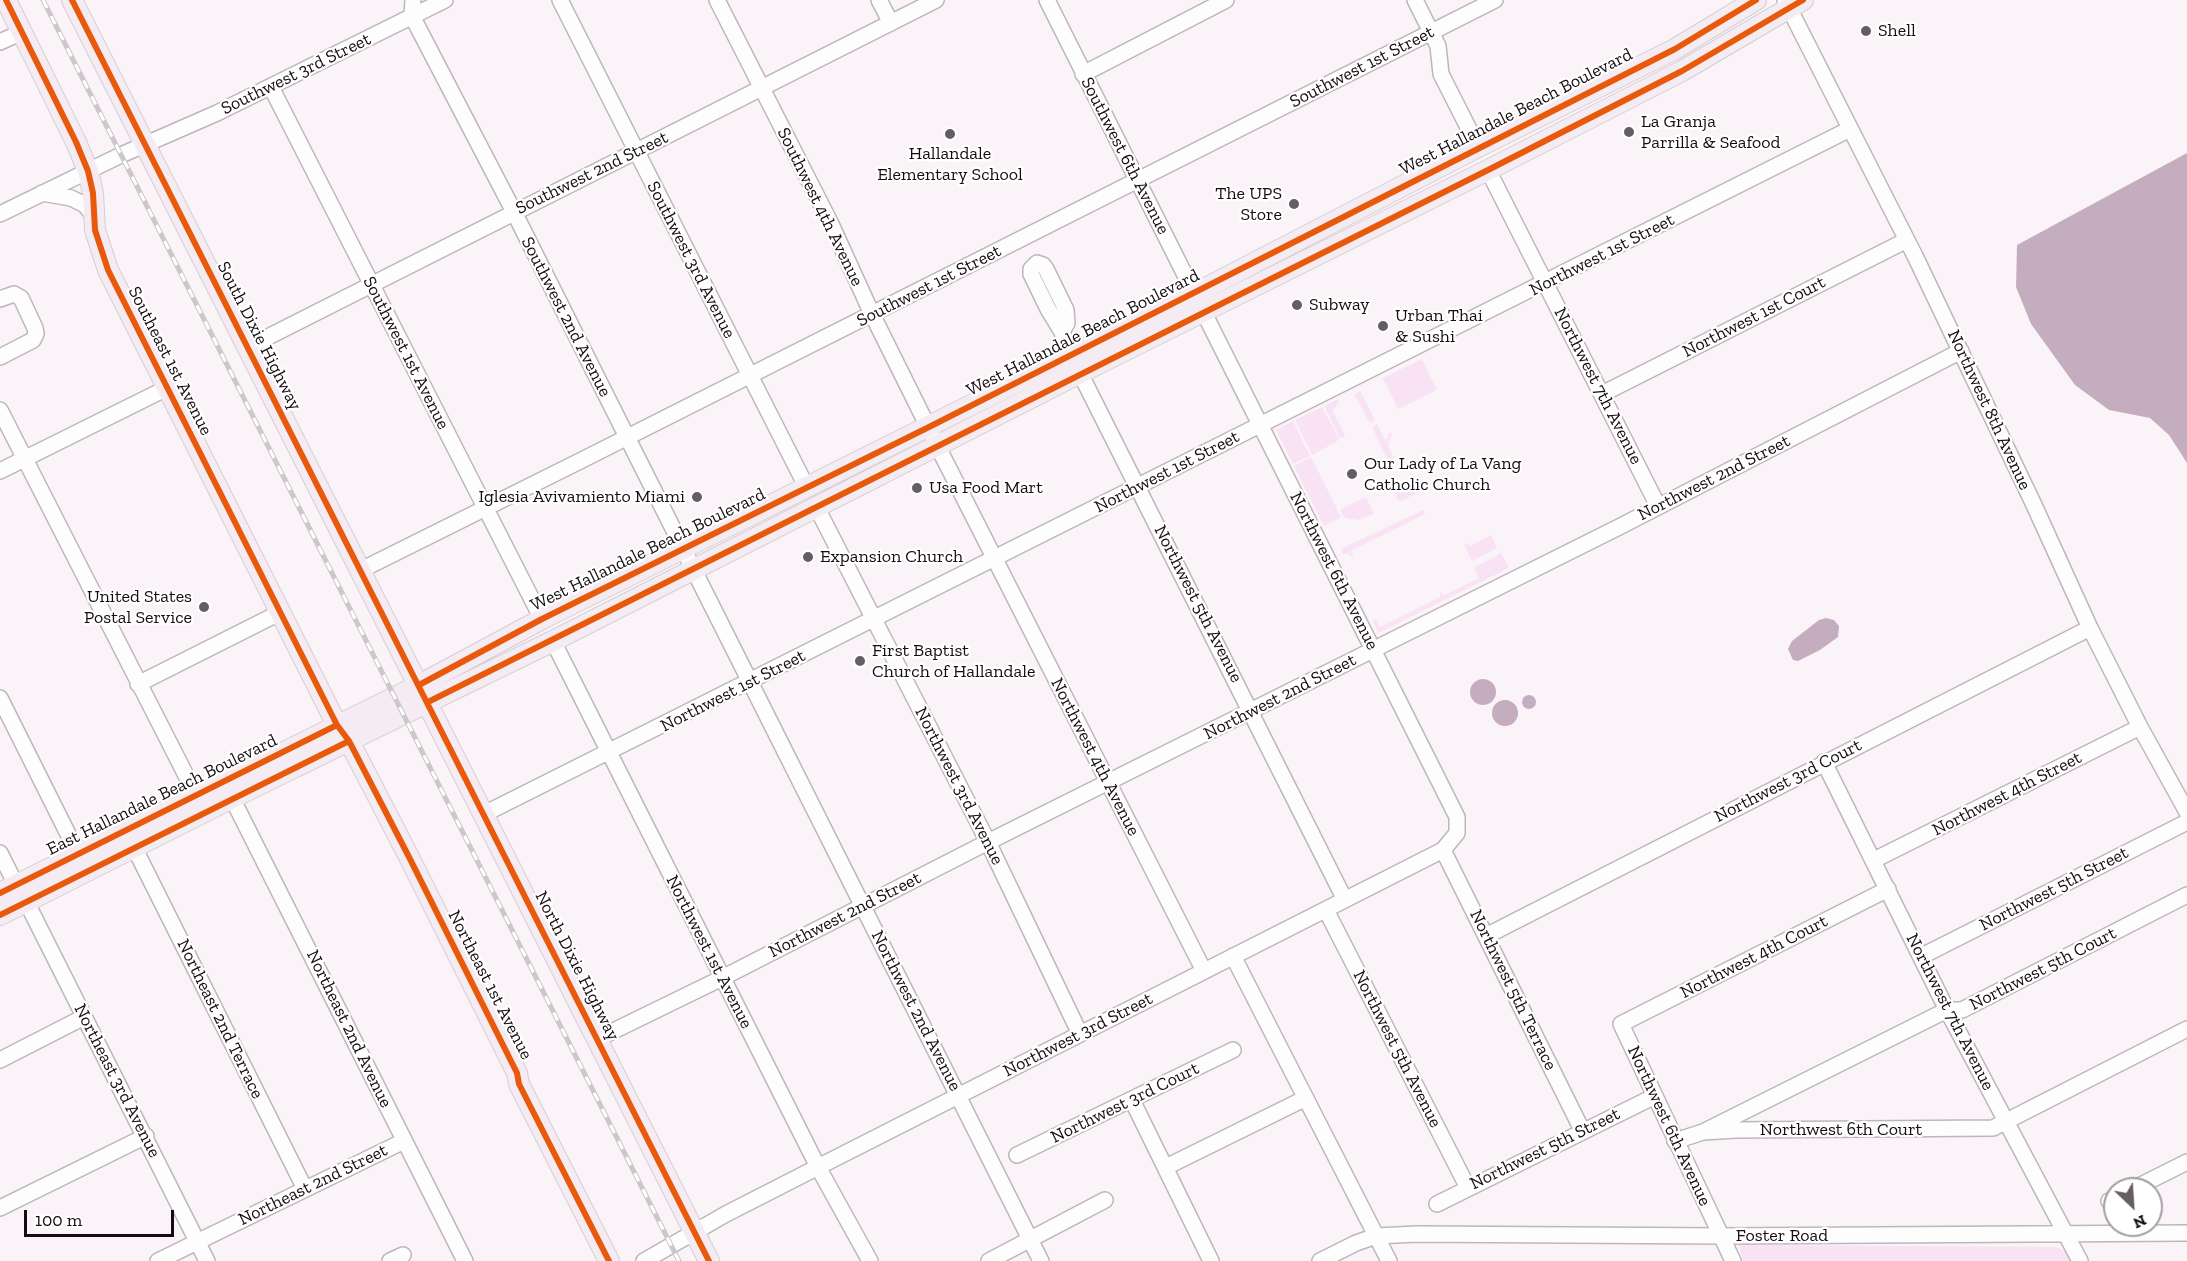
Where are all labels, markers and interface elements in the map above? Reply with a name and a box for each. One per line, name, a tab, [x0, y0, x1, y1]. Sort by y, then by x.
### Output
place label: Shell	[1878, 20, 1916, 42]
street label: Southwest 1st Street	[1286, 21, 1438, 113]
marker: Shell	[1859, 24, 1873, 38]
street label: Southwest 3rd Street	[218, 28, 374, 120]
street label: West Hallandale Beach Boulevard	[1396, 44, 1636, 180]
street label: Southwest 6th Avenue	[1076, 74, 1174, 238]
place label: La Granja Parrilla & Seafood	[1641, 111, 1780, 154]
street label: Southwest 4th Avenue	[772, 124, 868, 290]
marker: La Granja Parrilla & Seafood	[1622, 125, 1636, 139]
street label: Southwest 2nd Street	[512, 127, 672, 219]
marker: Hallandale Elementary School	[943, 127, 957, 141]
place label: Hallandale Elementary School	[877, 143, 1023, 186]
street label: Southwest 3rd Avenue	[642, 178, 740, 342]
place label: The UPS Store	[1215, 183, 1282, 226]
marker: The UPS Store	[1287, 197, 1301, 211]
street label: Northwest 1st Street	[1526, 209, 1678, 301]
street label: Southwest 2nd Avenue	[516, 233, 616, 401]
street label: Southwest 1st Street	[853, 240, 1005, 332]
street label: South Dixie Highway	[212, 258, 306, 414]
street label: West Hallandale Beach Boulevard	[963, 265, 1203, 401]
street label: Northwest 1st Court	[1679, 272, 1829, 362]
street label: Southwest 1st Avenue	[358, 273, 454, 433]
street label: Southeast 1st Avenue	[123, 283, 217, 439]
place label: Subway	[1309, 294, 1369, 316]
marker: Subway	[1290, 298, 1304, 312]
street label: Northwest 7th Avenue	[1549, 304, 1647, 468]
place label: Urban Thai & Sushi	[1395, 305, 1483, 348]
marker: Urban Thai & Sushi	[1376, 319, 1390, 333]
street label: Northwest 8th Avenue	[1942, 326, 2036, 494]
street label: Northwest 1st Street	[1091, 426, 1243, 518]
street label: Northwest 2nd Street	[1634, 430, 1794, 526]
place label: Our Lady of La Vang Catholic Church	[1364, 453, 1521, 496]
marker: Our Lady of La Vang Catholic Church	[1345, 467, 1359, 481]
place label: Usa Food Mart	[929, 477, 1043, 499]
marker: Usa Food Mart	[910, 481, 924, 495]
street label: West Hallandale Beach Boulevard	[527, 484, 769, 616]
place label: Iglesia Avivamiento Miami	[479, 486, 685, 508]
street label: Northwest 6th Avenue	[1285, 488, 1383, 654]
marker: Iglesia Avivamiento Miami	[690, 490, 704, 504]
street label: Northwest 5th Avenue	[1149, 522, 1247, 686]
place label: Expansion Church	[820, 546, 963, 568]
marker: Expansion Church	[801, 550, 815, 564]
place label: United States Postal Service	[84, 586, 192, 628]
marker: United States Postal Service	[197, 600, 211, 614]
place label: First Baptist Church of Hallandale	[872, 640, 1035, 682]
street label: Northwest 1st Street	[657, 645, 809, 737]
street label: Northwest 2nd Street	[1200, 649, 1360, 745]
marker: First Baptist Church of Hallandale	[853, 654, 867, 668]
street label: Northwest 4th Avenue	[1046, 674, 1144, 840]
street label: Northwest 3rd Avenue	[910, 704, 1008, 868]
street label: East Hallandale Beach Boulevard	[43, 730, 281, 860]
street label: Northwest 3rd Court	[1711, 735, 1865, 827]
street label: Northwest 4th Street	[1929, 747, 2085, 841]
street label: Northwest 5th Street	[1976, 842, 2132, 936]
street label: Northwest 2nd Street	[765, 867, 925, 963]
street label: Northwest 1st Avenue	[661, 872, 757, 1032]
street label: North Dixie Highway	[530, 888, 624, 1044]
street label: Northwest 5th Terrace	[1465, 906, 1561, 1074]
street label: Northeast 1st Avenue	[443, 907, 537, 1063]
street label: Northwest 4th Court	[1677, 910, 1831, 1004]
street label: Northwest 5th Court	[1966, 923, 2120, 1015]
street label: Northwest 2nd Avenue	[866, 927, 966, 1095]
street label: Northwest 7th Avenue	[1901, 930, 1999, 1094]
street label: Northeast 2nd Terrace	[172, 936, 268, 1102]
street label: Northeast 2nd Avenue	[301, 947, 397, 1111]
street label: Northwest 5th Avenue	[1348, 967, 1446, 1131]
street label: Northwest 3rd Street	[1000, 988, 1156, 1082]
street label: Northeast 3rd Avenue	[69, 1001, 165, 1161]
street label: Northwest 6th Avenue	[1622, 1042, 1716, 1210]
street label: Northwest 3rd Court	[1047, 1058, 1203, 1148]
street label: Northwest 5th Street	[1466, 1103, 1624, 1195]
street label: Northwest 6th Court	[1760, 1119, 1922, 1141]
street label: Northeast 2nd Street	[235, 1140, 391, 1230]
north arrow	[2103, 1177, 2163, 1237]
scale bar	[27, 1198, 177, 1236]
text: 100 m	[35, 1209, 82, 1231]
text: N	[2130, 1211, 2150, 1233]
street label: Foster Road	[1736, 1225, 1828, 1247]

